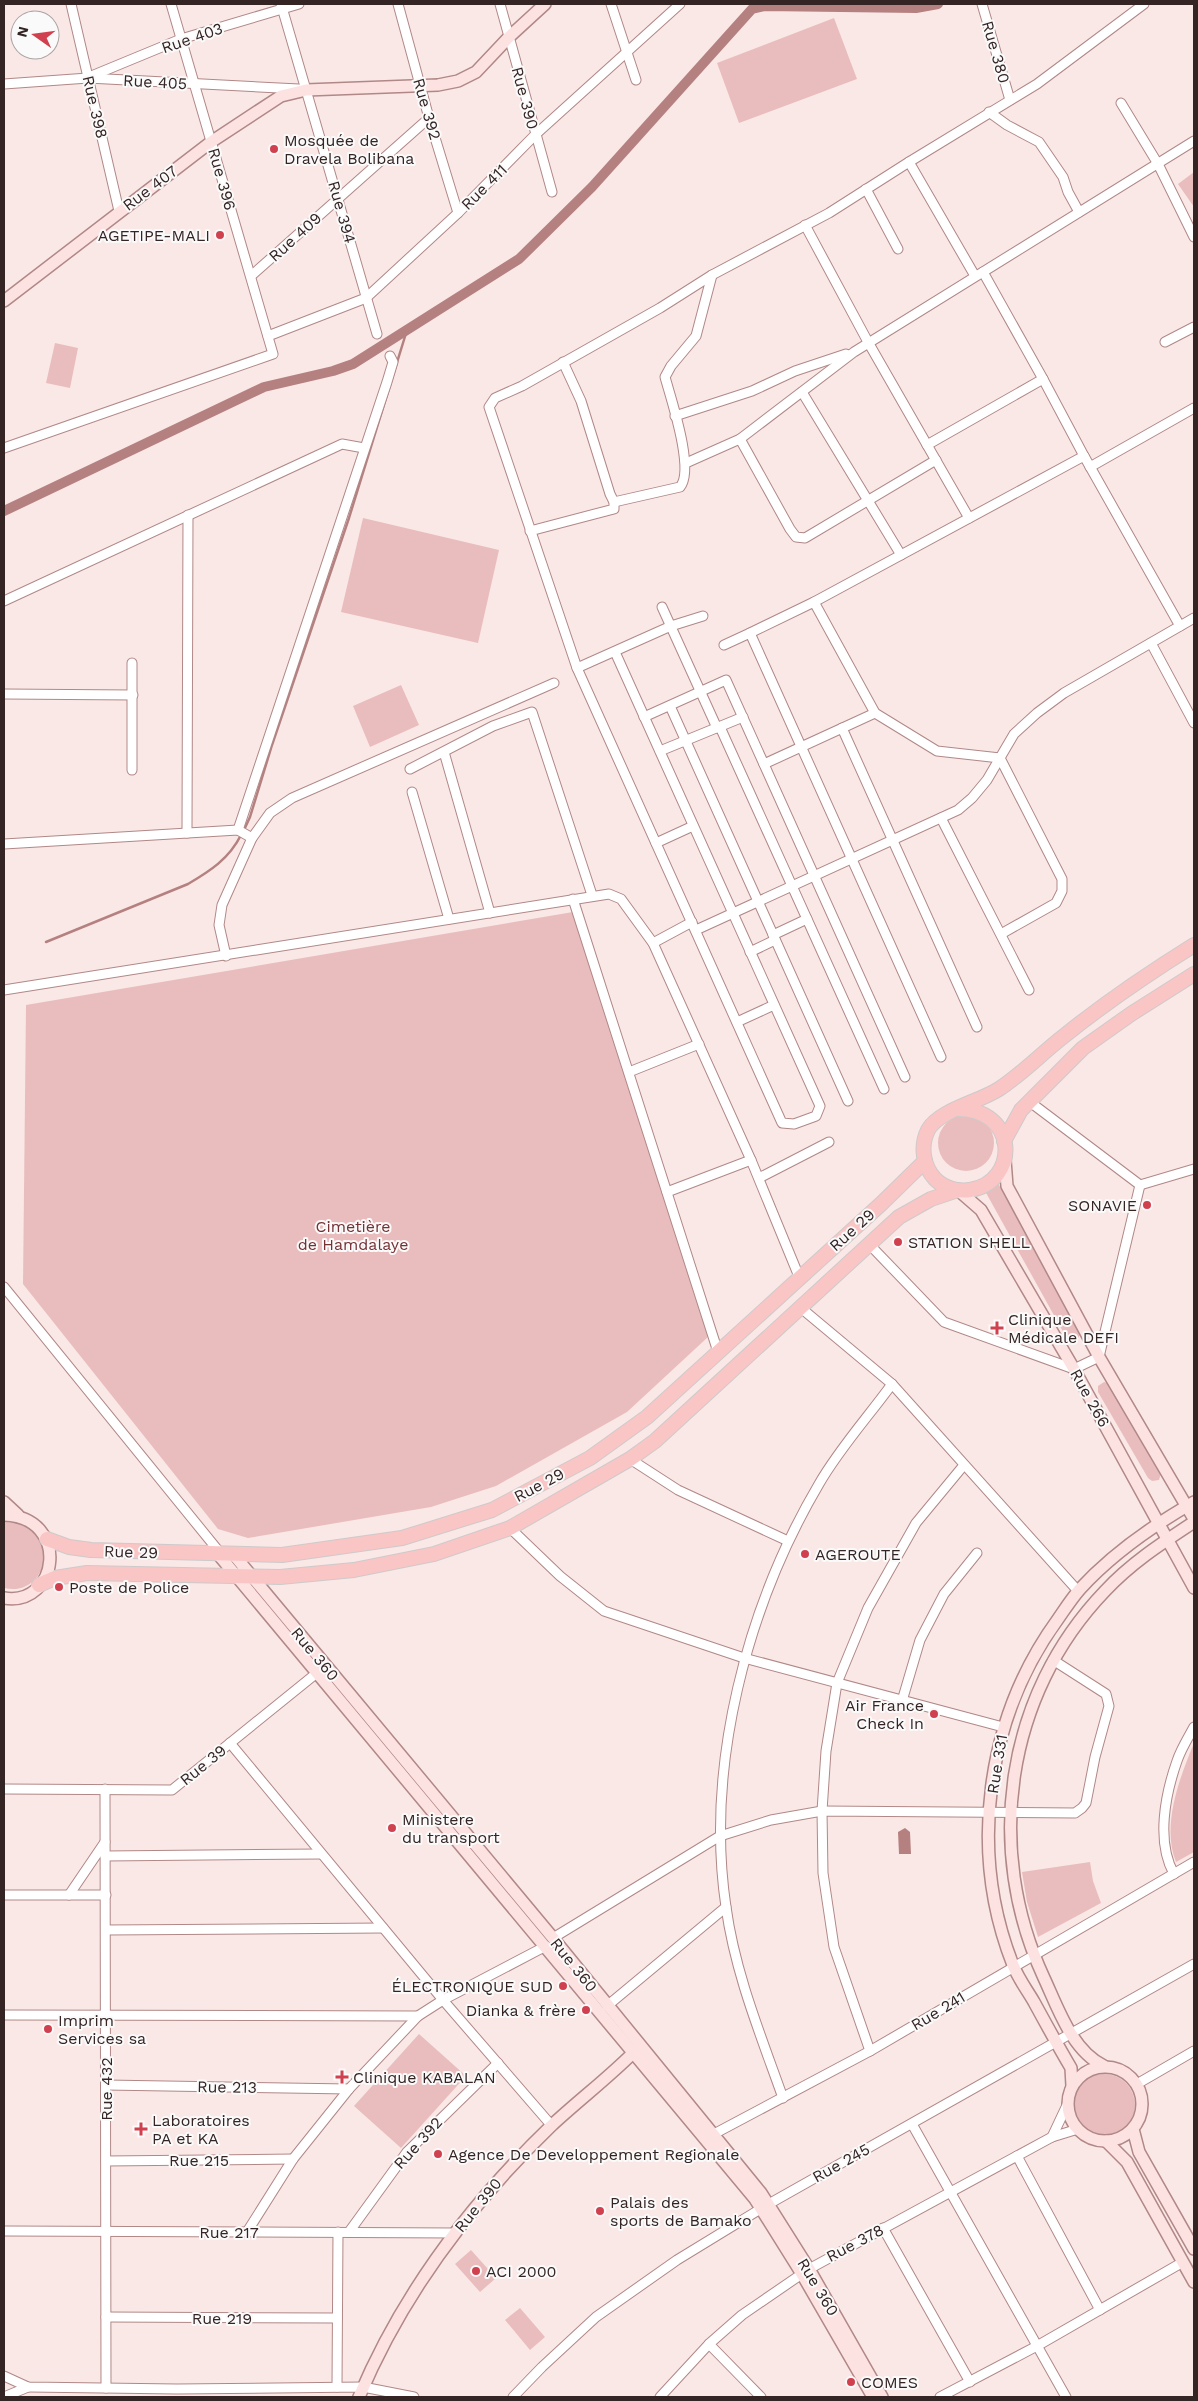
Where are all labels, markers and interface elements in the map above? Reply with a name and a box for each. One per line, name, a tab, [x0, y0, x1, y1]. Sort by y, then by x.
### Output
north arrow	[10, 10, 60, 60]
street label: Rue 403	[159, 19, 225, 57]
street label: Rue 380	[978, 19, 1014, 85]
text: N	[13, 25, 31, 39]
street label: Rue 390	[508, 65, 542, 131]
street label: Rue 405	[123, 71, 187, 93]
street label: Rue 398	[79, 74, 111, 140]
street label: Rue 392	[409, 76, 445, 142]
place label: Mosquée de Dravela Bolibana	[284, 131, 414, 168]
marker: Mosquée de Dravela Bolibana	[268, 143, 280, 155]
street label: Rue 396	[204, 146, 240, 212]
street label: Rue 411	[457, 160, 511, 214]
street label: Rue 407	[119, 161, 181, 215]
street label: Rue 394	[324, 179, 360, 246]
street label: Rue 409	[265, 208, 325, 266]
place label: AGETIPE-MALI	[98, 226, 210, 245]
marker: AGETIPE-MALI	[214, 229, 226, 241]
place label: SONAVIE	[1068, 1196, 1137, 1215]
marker: SONAVIE	[1141, 1199, 1153, 1211]
street label: Rue 29	[825, 1205, 879, 1255]
park label: Cimetière de Hamdalaye	[298, 1217, 408, 1254]
place label: STATION SHELL	[908, 1233, 1030, 1252]
marker: STATION SHELL	[892, 1236, 904, 1248]
place label: Clinique Médicale DEFI	[1008, 1310, 1119, 1347]
marker: Clinique Médicale DEFI	[990, 1321, 1004, 1335]
street label: Rue 266	[1066, 1365, 1114, 1431]
street label: Rue 29	[511, 1464, 567, 1506]
street label: Rue 29	[104, 1542, 158, 1562]
place label: AGEROUTE	[815, 1545, 901, 1564]
marker: AGEROUTE	[799, 1548, 811, 1560]
place label: Poste de Police	[69, 1578, 189, 1597]
marker: Poste de Police	[53, 1581, 65, 1593]
street label: Rue 360	[287, 1623, 343, 1685]
place label: Air France Check In	[845, 1696, 924, 1733]
marker: Air France Check In	[928, 1708, 940, 1720]
street label: Rue 331	[983, 1733, 1011, 1795]
street label: Rue 39	[176, 1741, 230, 1789]
place label: Ministere du transport	[402, 1810, 500, 1847]
marker: Ministere du transport	[386, 1822, 398, 1834]
street label: Rue 360	[546, 1934, 602, 1996]
place label: ÉLECTRONIQUE SUD	[392, 1977, 553, 1996]
marker: ÉLECTRONIQUE SUD	[557, 1980, 569, 1992]
street label: Rue 241	[908, 1987, 968, 2035]
place label: Dianka & frère	[466, 2001, 576, 2020]
marker: Dianka & frère	[580, 2004, 592, 2016]
place label: Imprim Services sa	[58, 2011, 146, 2048]
marker: Imprim Services sa	[42, 2023, 54, 2035]
street label: Rue 432	[97, 2057, 116, 2121]
place label: Clinique KABALAN	[353, 2068, 496, 2087]
marker: Clinique KABALAN	[335, 2070, 349, 2084]
street label: Rue 213	[197, 2077, 257, 2097]
place label: Laboratoires PA et KA	[152, 2111, 250, 2148]
street label: Rue 392	[390, 2113, 446, 2173]
marker: Laboratoires PA et KA	[134, 2122, 148, 2136]
street label: Rue 245	[809, 2139, 873, 2187]
place label: Agence De Developpement Regionale	[448, 2145, 739, 2164]
marker: Agence De Developpement Regionale	[432, 2148, 444, 2160]
street label: Rue 215	[169, 2151, 229, 2170]
street label: Rue 390	[450, 2174, 506, 2236]
place label: Palais des sports de Bamako	[610, 2193, 752, 2230]
marker: Palais des sports de Bamako	[594, 2205, 606, 2217]
street label: Rue 378	[823, 2220, 887, 2266]
street label: Rue 217	[199, 2223, 259, 2242]
street label: Rue 360	[793, 2255, 843, 2319]
place label: ACI 2000	[486, 2262, 557, 2281]
marker: ACI 2000	[470, 2265, 482, 2277]
street label: Rue 219	[192, 2309, 252, 2328]
place label: COMES	[861, 2373, 918, 2392]
marker: COMES	[845, 2376, 857, 2388]

